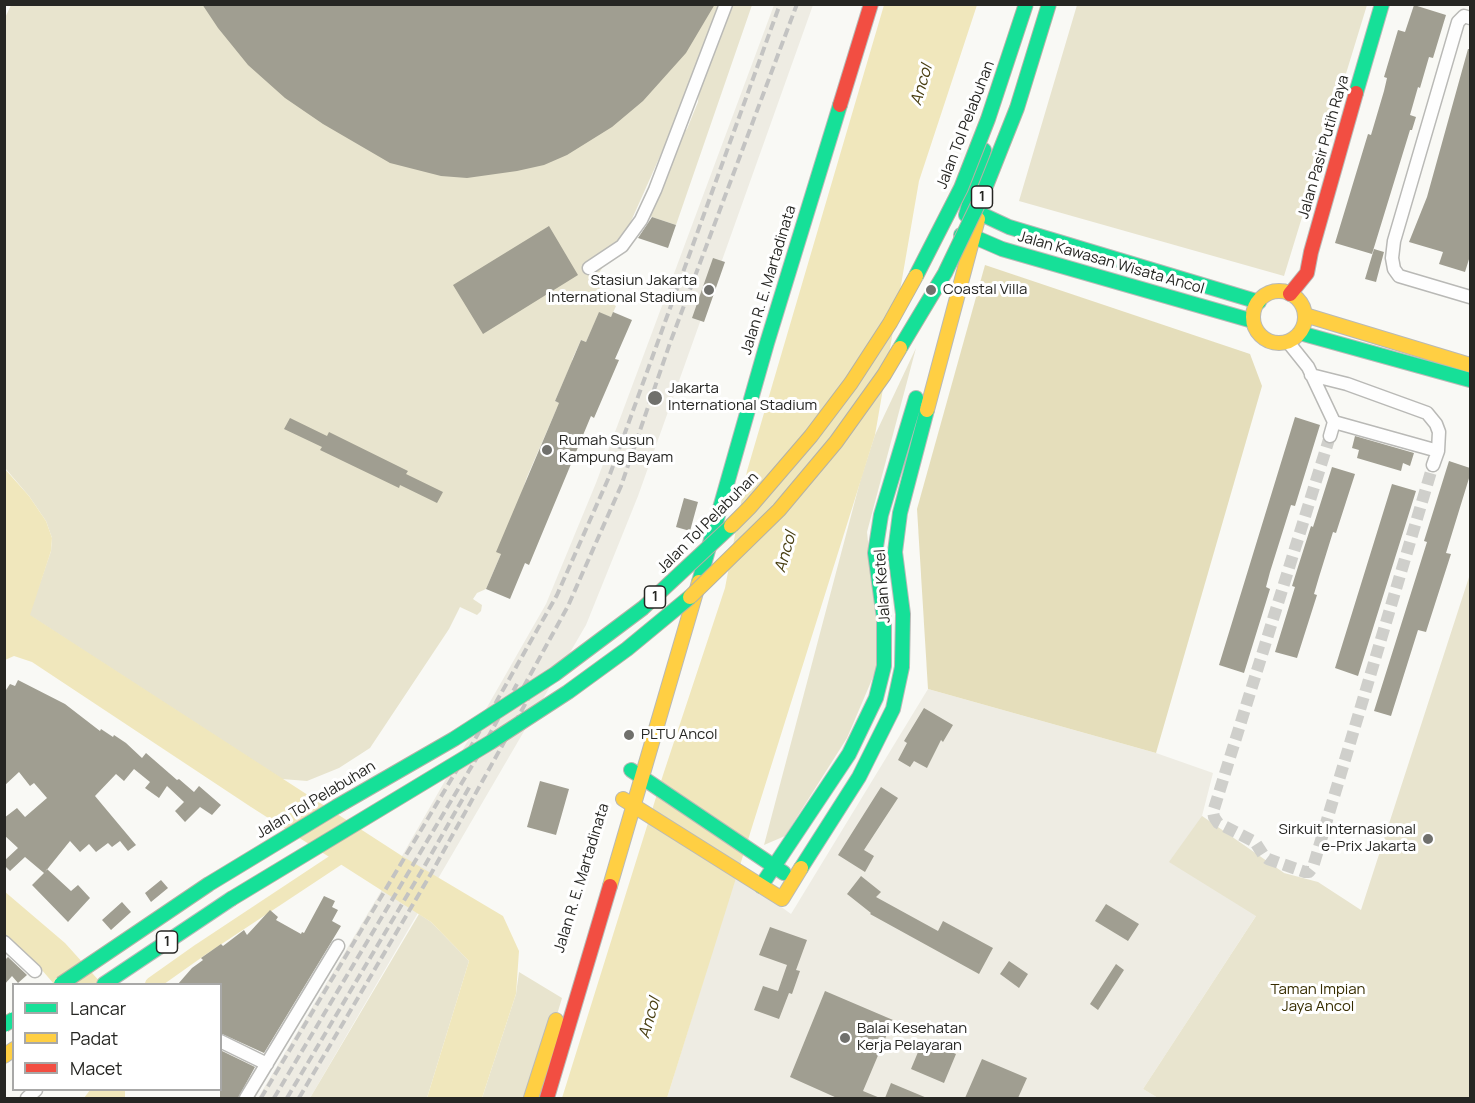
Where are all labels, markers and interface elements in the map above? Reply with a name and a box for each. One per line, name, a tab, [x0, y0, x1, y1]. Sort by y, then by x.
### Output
street label: Jalan Tol Pelabuhan	[933, 58, 999, 192]
water label: Ancol	[907, 62, 937, 108]
street label: Jalan Pasir Putih Raya	[1295, 73, 1353, 221]
road number: 1	[972, 186, 992, 208]
street label: Jalan R. E. Martadinata	[738, 203, 800, 357]
street label: Jalan Kawasan Wisata Ancol	[1016, 228, 1206, 298]
place label: Stasiun Jakarta International Stadium	[548, 272, 697, 307]
place label: Coastal Villa	[943, 281, 1027, 299]
marker: Stasiun Jakarta International Stadium	[702, 283, 716, 297]
marker: Coastal Villa	[924, 283, 938, 297]
place label: Jakarta International Stadium	[668, 380, 817, 415]
marker: Jakarta International Stadium	[646, 389, 664, 407]
place label: Rumah Susun Kampung Bayam	[559, 432, 673, 467]
marker: Rumah Susun Kampung Bayam	[540, 443, 554, 457]
street label: Jalan Tol Pelabuhan	[654, 469, 762, 577]
water label: Ancol	[771, 529, 801, 575]
street label: Jalan Ketel	[871, 548, 895, 624]
road number: 1	[644, 586, 666, 608]
place label: PLTU Ancol	[641, 726, 718, 744]
marker: PLTU Ancol	[622, 728, 636, 742]
street label: Jalan Tol Pelabuhan	[253, 757, 379, 843]
street label: Jalan R. E. Martadinata	[551, 801, 613, 955]
place label: Sirkuit Internasional e-Prix Jakarta	[1278, 821, 1416, 856]
marker: Sirkuit Internasional e-Prix Jakarta	[1421, 832, 1435, 846]
road number: 1	[156, 931, 178, 953]
park label: Taman Impian Jaya Ancol	[1270, 981, 1366, 1016]
legend	[12, 983, 222, 1091]
water label: Ancol	[635, 995, 665, 1041]
text: Lancar	[70, 996, 126, 1020]
place label: Balai Kesehatan Kerja Pelayaran	[857, 1020, 967, 1055]
text: Padat	[70, 1026, 118, 1050]
marker: Balai Kesehatan Kerja Pelayaran	[838, 1031, 852, 1045]
text: Macet	[70, 1056, 123, 1080]

